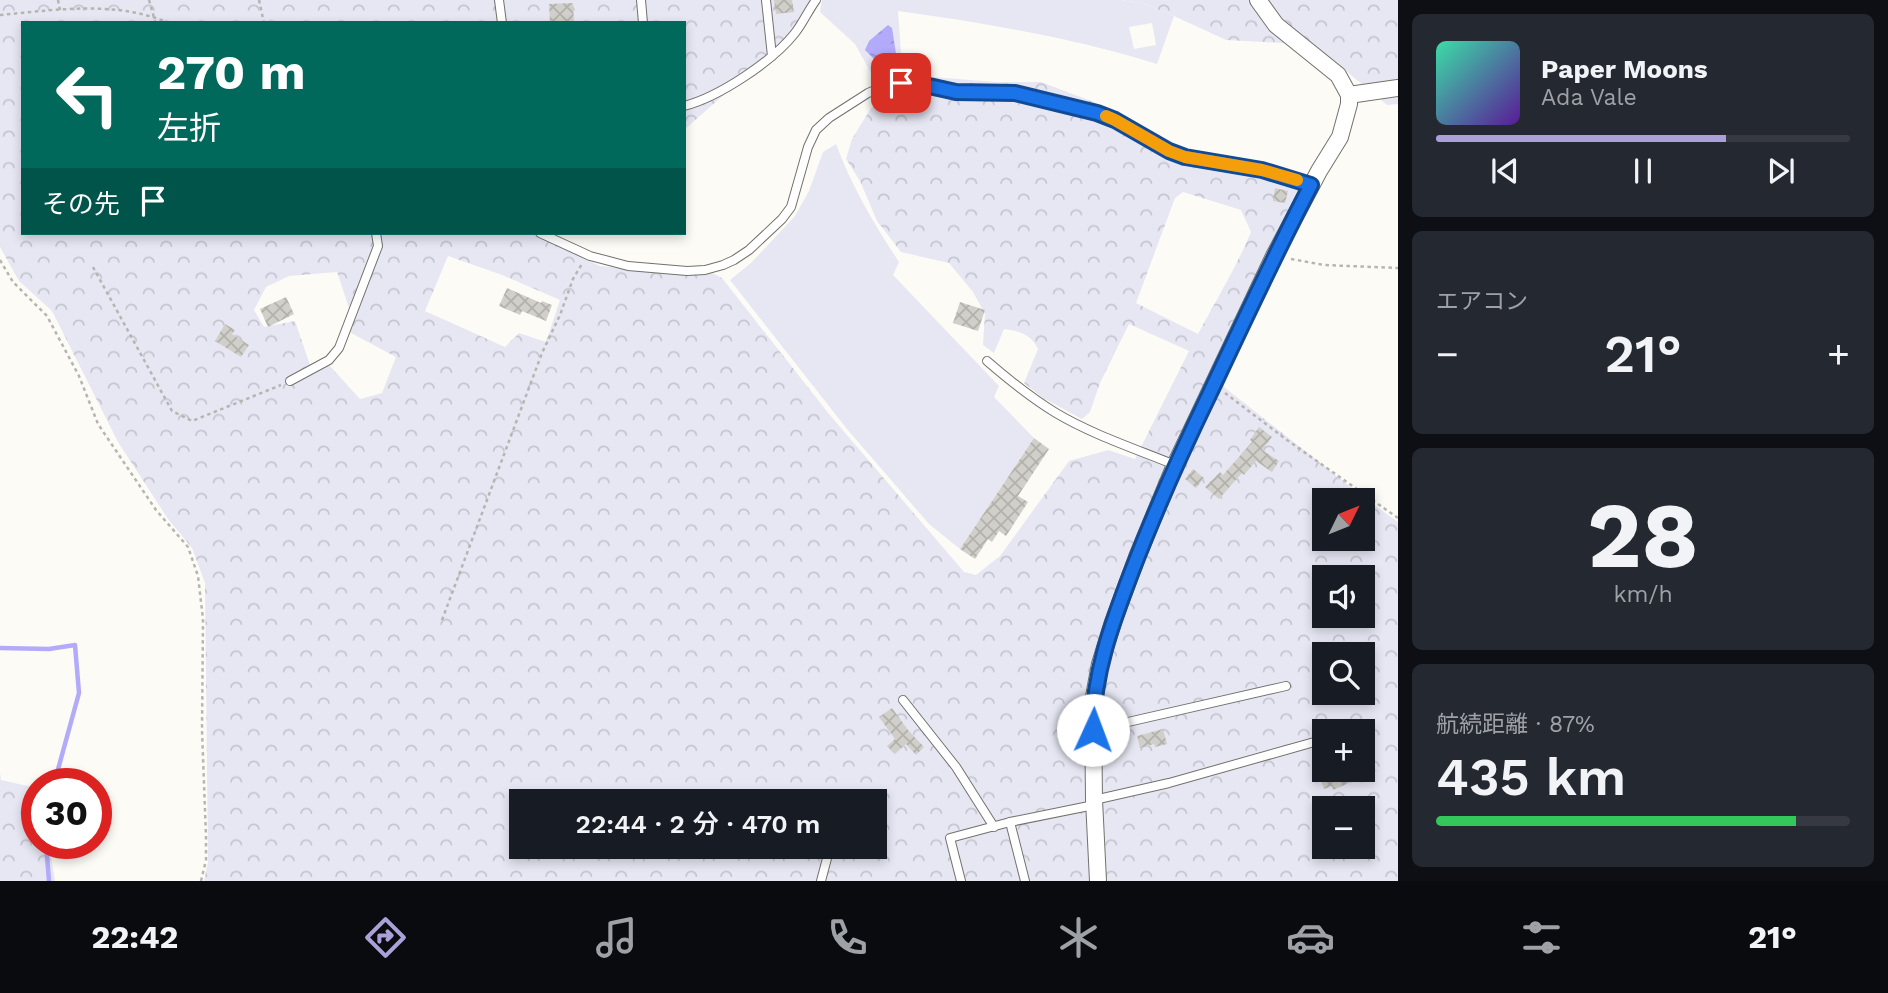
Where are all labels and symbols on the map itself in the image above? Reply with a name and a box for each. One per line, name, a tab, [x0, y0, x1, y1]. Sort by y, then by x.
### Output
pin	[871, 53, 931, 113]
north arrow	[1312, 488, 1376, 551]
position arrow	[1056, 693, 1130, 767]
speed limit sign: 30	[21, 768, 112, 859]

